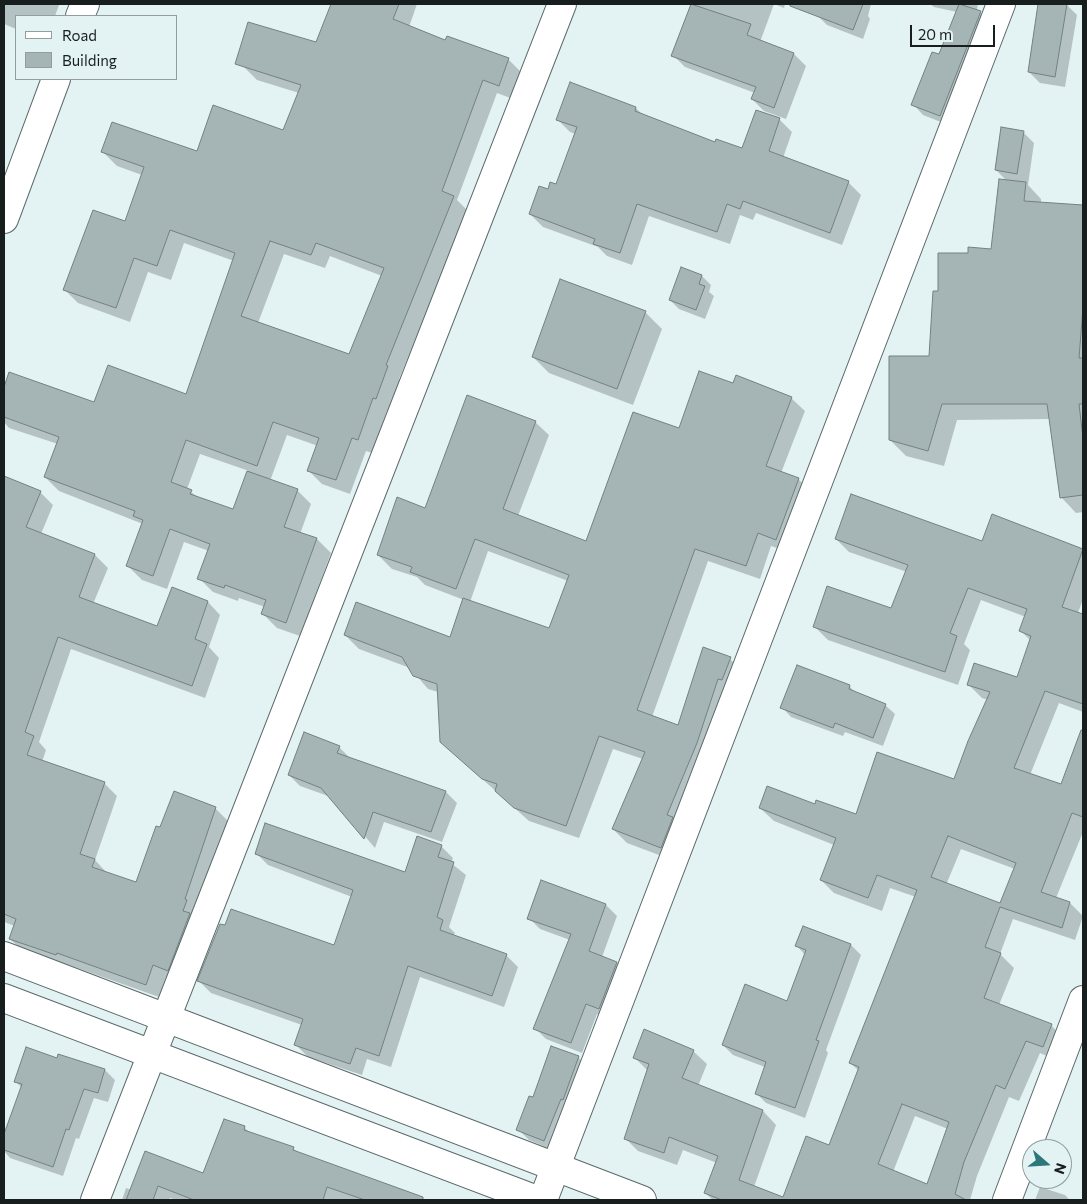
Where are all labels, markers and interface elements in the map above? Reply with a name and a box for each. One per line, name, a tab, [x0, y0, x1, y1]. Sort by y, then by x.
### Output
legend	[15, 15, 178, 80]
scale bar	[912, 15, 997, 47]
text: 20 m	[918, 25, 952, 43]
text: Road	[62, 26, 97, 44]
text: Building	[62, 51, 117, 69]
north arrow	[1022, 1139, 1072, 1189]
text: N	[1051, 1161, 1070, 1176]

